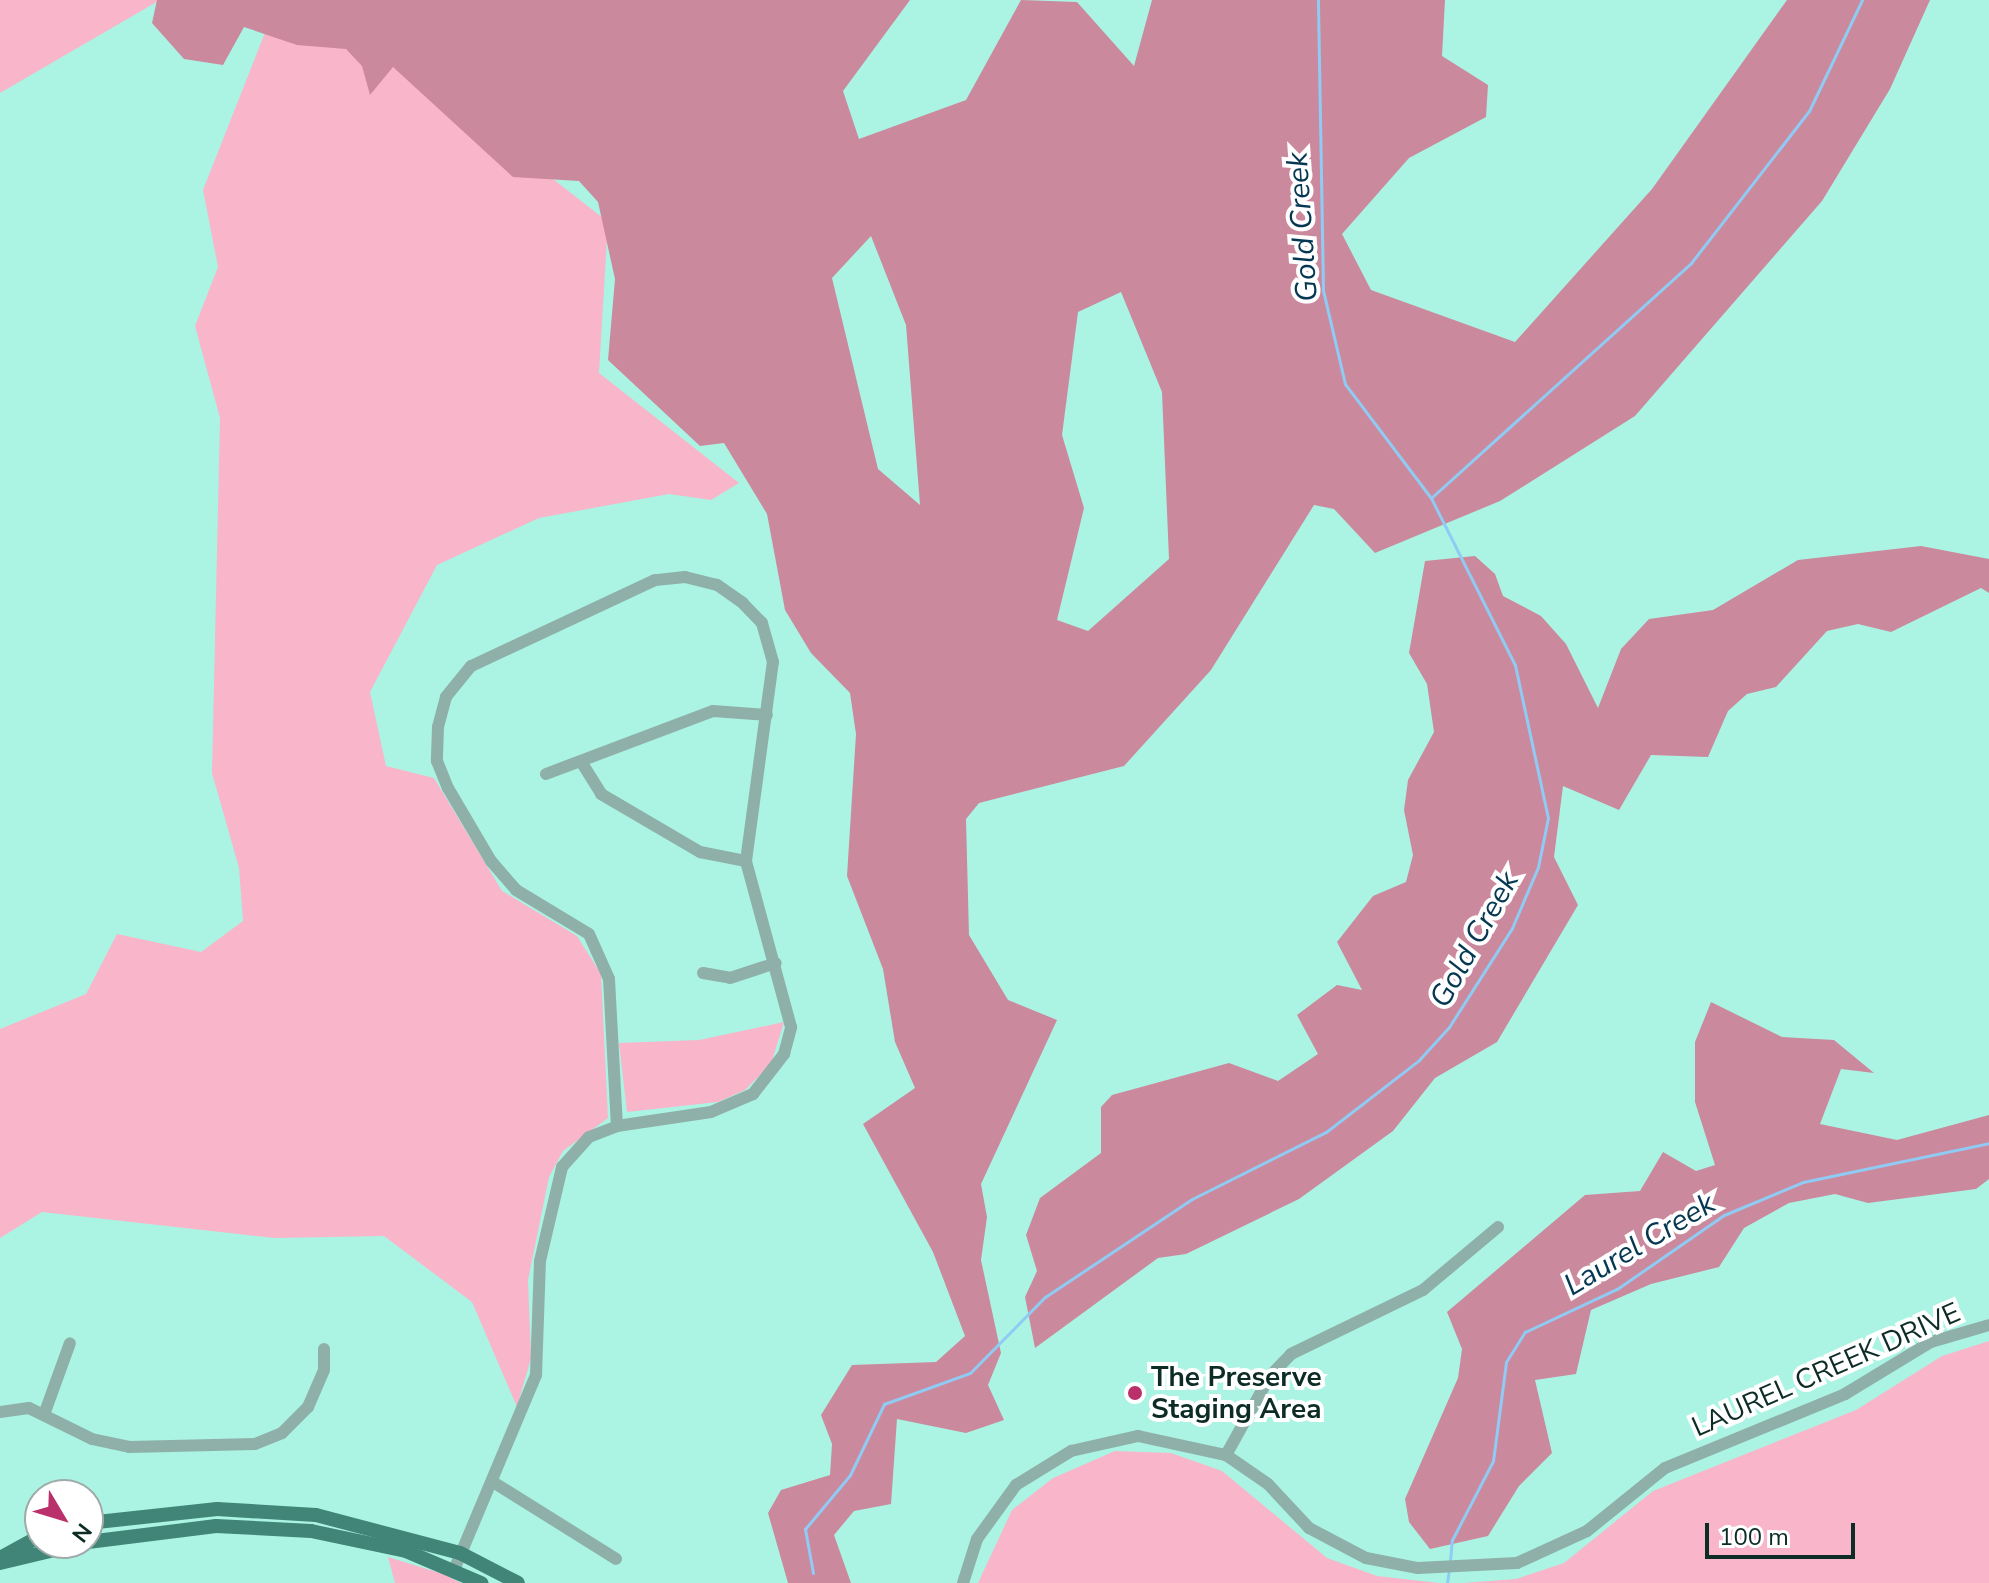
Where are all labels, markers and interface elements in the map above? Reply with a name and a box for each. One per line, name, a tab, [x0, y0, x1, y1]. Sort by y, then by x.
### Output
water label: Gold Creek	[1280, 151, 1326, 303]
water label: Gold Creek	[1423, 866, 1527, 1014]
water label: Laurel Creek	[1558, 1186, 1722, 1304]
street label: LAUREL CREEK DRIVE	[1687, 1296, 1965, 1444]
place label: The Preserve Staging Area	[1151, 1360, 1322, 1426]
marker: The Preserve Staging Area	[1126, 1384, 1144, 1402]
north arrow	[24, 1479, 104, 1559]
scale bar	[1709, 1507, 1859, 1557]
text: N	[64, 1517, 98, 1548]
text: 100 m	[1719, 1521, 1789, 1553]

